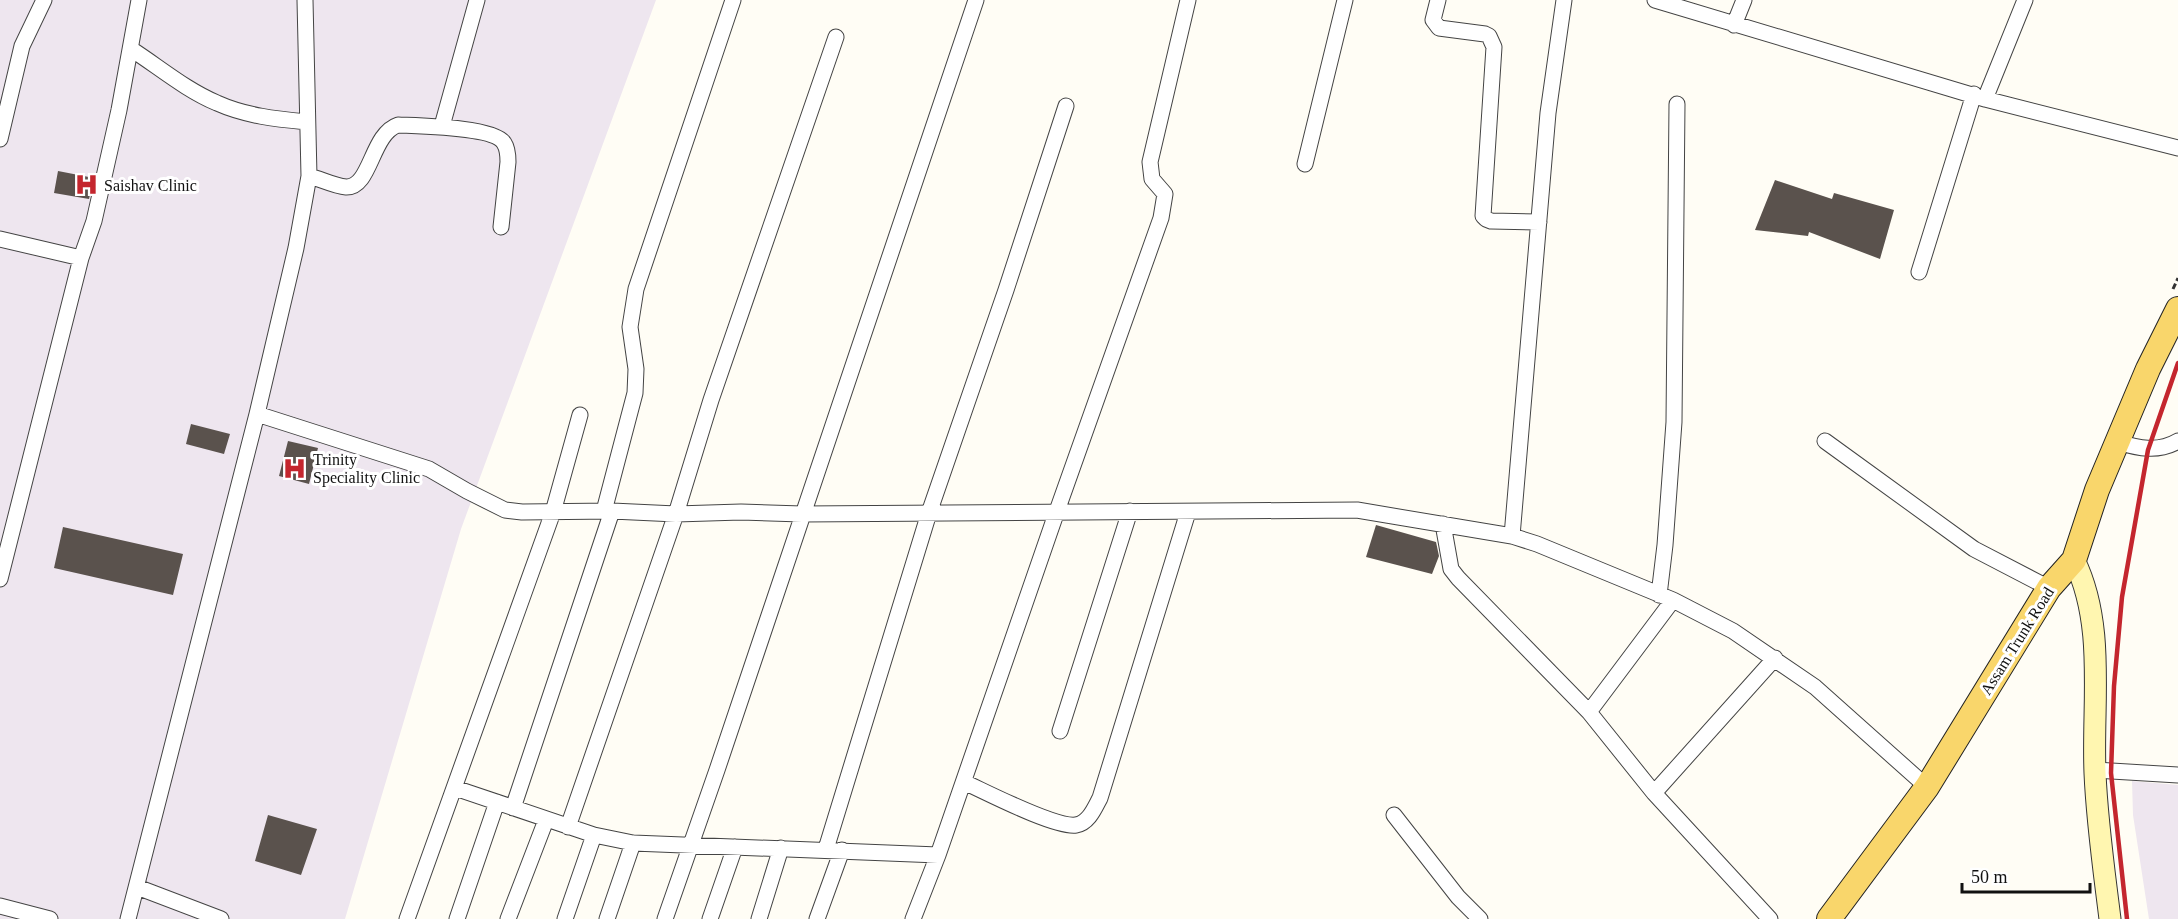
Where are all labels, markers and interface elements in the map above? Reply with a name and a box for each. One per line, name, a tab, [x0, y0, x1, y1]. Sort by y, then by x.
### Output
hospital icon: Saishav Clinic	[73, 172, 99, 198]
place label: Saishav Clinic	[104, 177, 197, 194]
place label: Trinity Speciality Clinic	[313, 451, 420, 487]
hospital icon: Trinity Speciality Clinic	[282, 455, 308, 481]
street label: Assam Trunk Road	[1977, 584, 2057, 698]
scale bar	[1962, 856, 2090, 894]
text: 50 m	[1971, 867, 2008, 887]

